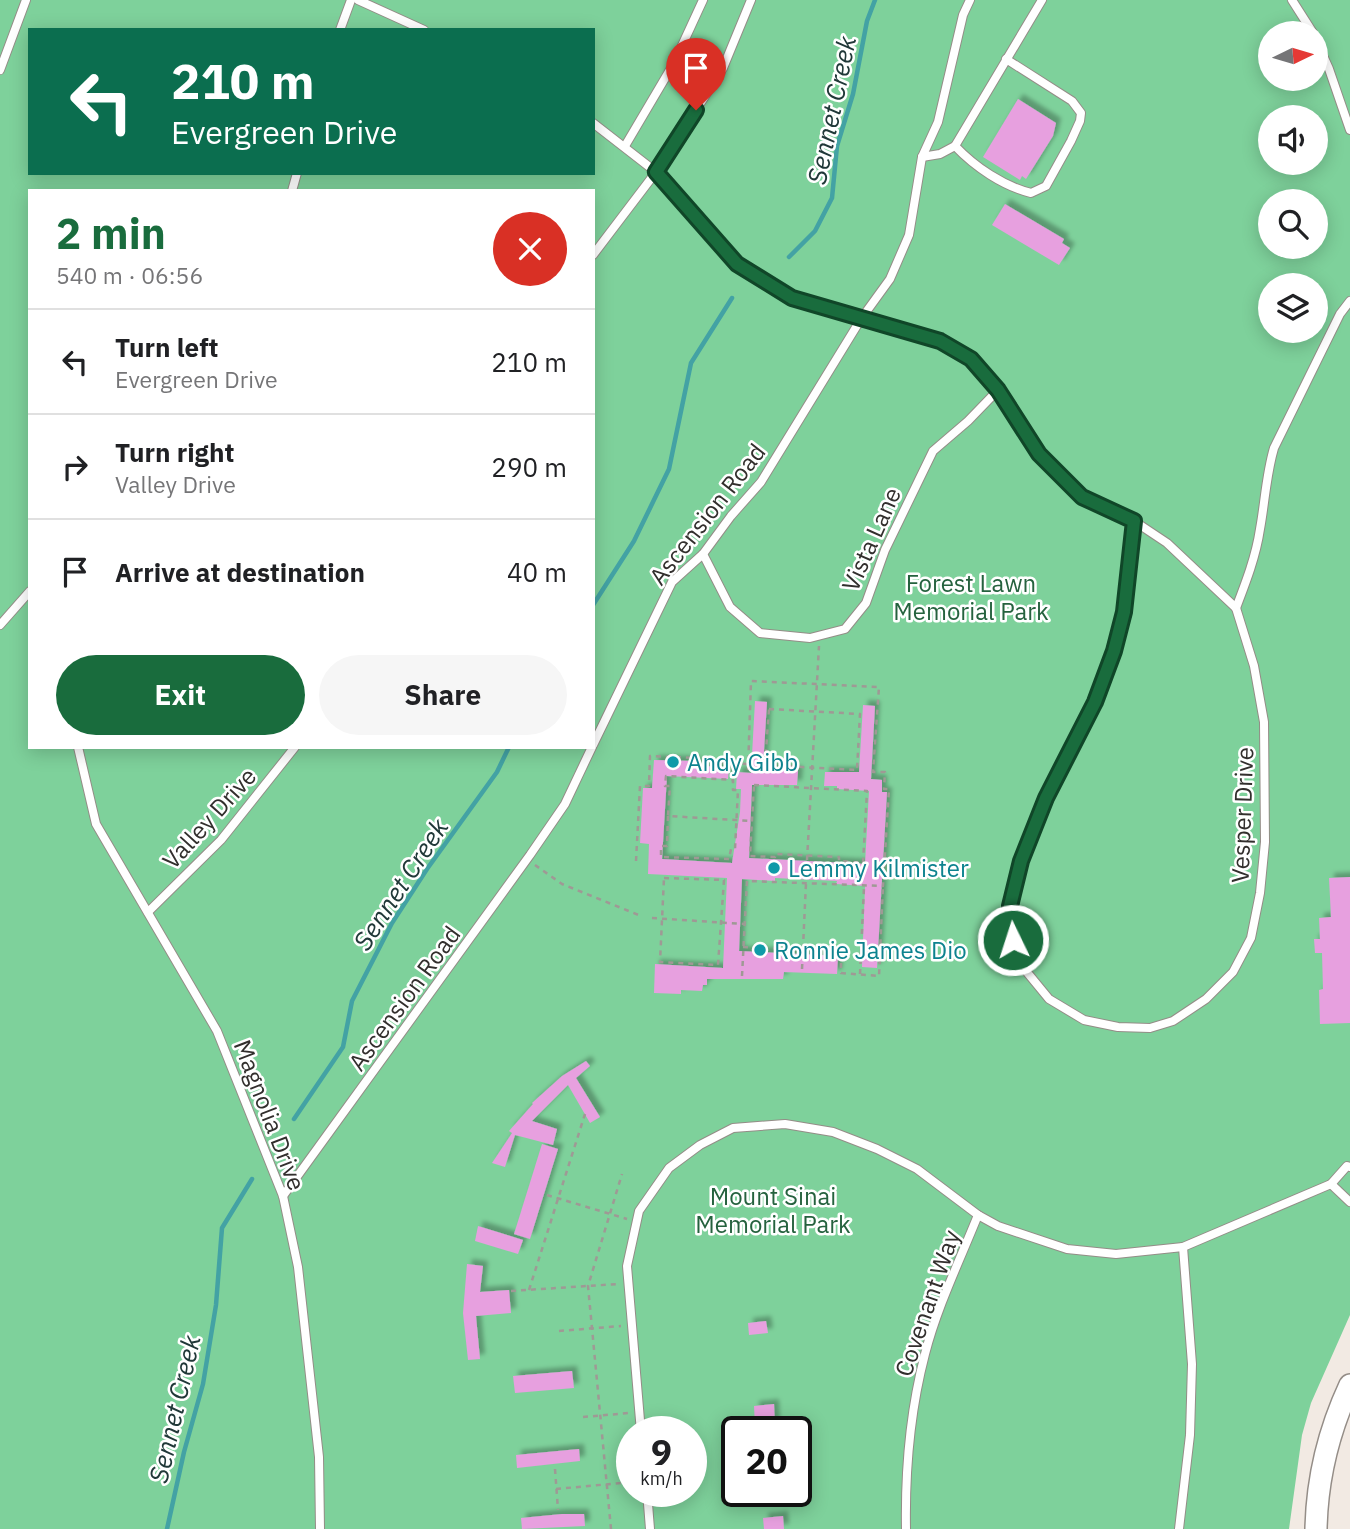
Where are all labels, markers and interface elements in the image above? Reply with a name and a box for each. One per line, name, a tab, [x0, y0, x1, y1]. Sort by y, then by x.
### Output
north arrow	[1258, 21, 1328, 91]
map controls	[1258, 21, 1328, 343]
water label: Sennet Creek	[799, 32, 863, 187]
pin	[666, 38, 726, 110]
text: 210 m	[171, 49, 315, 112]
icon: arrive	[677, 49, 715, 87]
icon: left	[56, 56, 147, 147]
button: sound	[1258, 105, 1328, 175]
text: Evergreen Drive	[171, 111, 397, 153]
button: search	[1258, 189, 1328, 259]
text: 2 min	[56, 206, 166, 261]
button: close	[493, 212, 567, 286]
text: 540 m · 06:56	[56, 260, 203, 290]
button: layers	[1258, 273, 1328, 343]
text: Turn left	[115, 330, 218, 364]
icon: left	[56, 343, 94, 381]
text: 210 m	[491, 345, 567, 379]
text: Evergreen Drive	[115, 364, 278, 394]
text: Turn right	[115, 435, 234, 469]
street label: Ascension Road	[642, 437, 772, 591]
icon: right	[56, 448, 94, 486]
text: 290 m	[491, 450, 567, 484]
text: Valley Drive	[115, 469, 236, 499]
street label: Vista Lane	[834, 482, 908, 596]
icon: arrive	[56, 553, 94, 591]
text: Arrive at destination	[115, 555, 365, 589]
text: 40 m	[507, 555, 567, 589]
park label: Forest Lawn Memorial Park	[893, 567, 1049, 627]
button: Exit	[56, 655, 305, 735]
button: Share	[319, 655, 567, 735]
place label: Andy Gibb	[687, 746, 798, 778]
street label: Vesper Drive	[1224, 746, 1260, 884]
marker: Andy Gibb	[665, 754, 681, 770]
street label: Valley Drive	[155, 760, 263, 876]
water label: Sennet Creek	[345, 811, 456, 956]
place label: Lemmy Kilmister	[788, 852, 969, 884]
marker: Lemmy Kilmister	[766, 860, 782, 876]
position arrow	[976, 903, 1050, 977]
street label: Ascension Road	[341, 919, 467, 1077]
place label: Ronnie James Dio	[774, 934, 967, 966]
marker: Ronnie James Dio	[752, 942, 768, 958]
street label: Magnolia Drive	[227, 1035, 313, 1195]
park label: Mount Sinai Memorial Park	[695, 1180, 851, 1240]
street label: Covenant Way	[887, 1225, 967, 1381]
water label: Sennet Creek	[141, 1331, 208, 1486]
speed limit sign: 20	[721, 1416, 812, 1507]
text: 9	[651, 1429, 672, 1475]
text: km/h	[640, 1467, 683, 1490]

